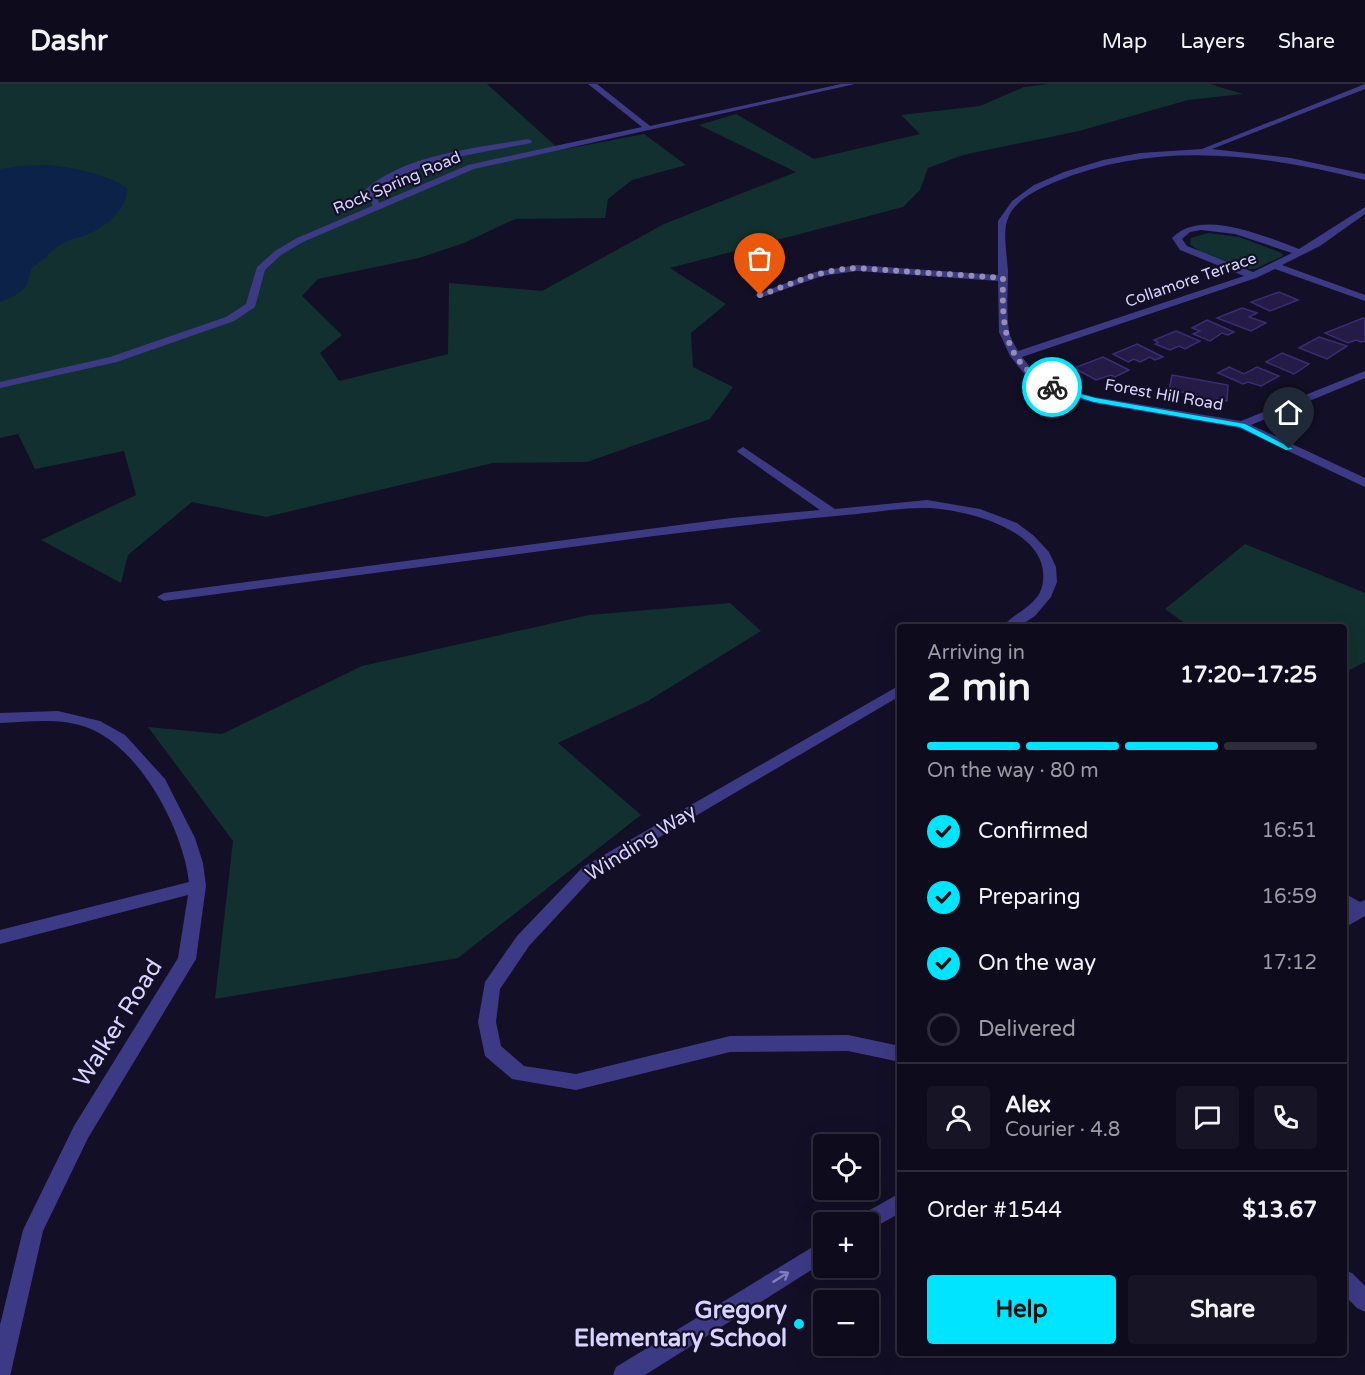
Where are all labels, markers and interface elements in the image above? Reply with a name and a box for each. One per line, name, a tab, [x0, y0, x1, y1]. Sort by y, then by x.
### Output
text: Dashr	[30, 24, 108, 58]
text: Map	[1102, 29, 1147, 54]
text: Layers	[1180, 29, 1245, 54]
text: Share	[1278, 29, 1335, 54]
street label: Rock Spring Road	[330, 147, 464, 219]
pin	[734, 233, 785, 295]
icon: bag	[743, 242, 776, 275]
street label: Collamore Terrace	[1123, 248, 1259, 312]
courier	[1022, 357, 1082, 417]
icon: bike	[1036, 371, 1069, 404]
street label: Forest Hill Road	[1103, 375, 1225, 415]
pin	[1263, 387, 1314, 449]
icon: home	[1272, 396, 1305, 429]
text: Arriving in	[927, 641, 1025, 665]
text: 17:20–17:25	[1180, 662, 1317, 688]
text: 2 min	[927, 664, 1031, 711]
text: On the way · 80 m	[927, 759, 1099, 783]
street label: Winding Way	[581, 799, 701, 887]
icon: check	[927, 815, 960, 848]
text: Confirmed	[978, 818, 1088, 844]
text: 16:51	[1262, 819, 1317, 843]
icon: check	[927, 881, 960, 914]
text: Preparing	[978, 884, 1081, 910]
text: 16:59	[1262, 885, 1317, 909]
icon: check	[927, 947, 960, 980]
text: On the way	[978, 950, 1096, 976]
text: 17:12	[1262, 951, 1317, 975]
street label: Walker Road	[67, 954, 169, 1092]
text: Delivered	[978, 1016, 1076, 1042]
button: person	[927, 1086, 990, 1149]
button: chat	[1176, 1086, 1239, 1149]
button: phone	[1254, 1086, 1317, 1149]
text: Alex	[1005, 1092, 1051, 1118]
text: Courier · 4.8	[1005, 1118, 1120, 1142]
map controls	[813, 1134, 879, 1356]
button: locate	[813, 1134, 879, 1200]
text: Order #1544	[927, 1197, 1062, 1223]
text: $13.67	[1242, 1197, 1317, 1223]
button: +	[813, 1212, 879, 1278]
one-way arrow	[772, 1271, 789, 1283]
button: Help	[927, 1275, 1116, 1344]
button: Share	[1128, 1275, 1317, 1344]
button: −	[813, 1290, 879, 1356]
place label: Gregory Elementary School	[574, 1296, 787, 1353]
marker: Gregory Elementary School	[792, 1317, 806, 1331]

